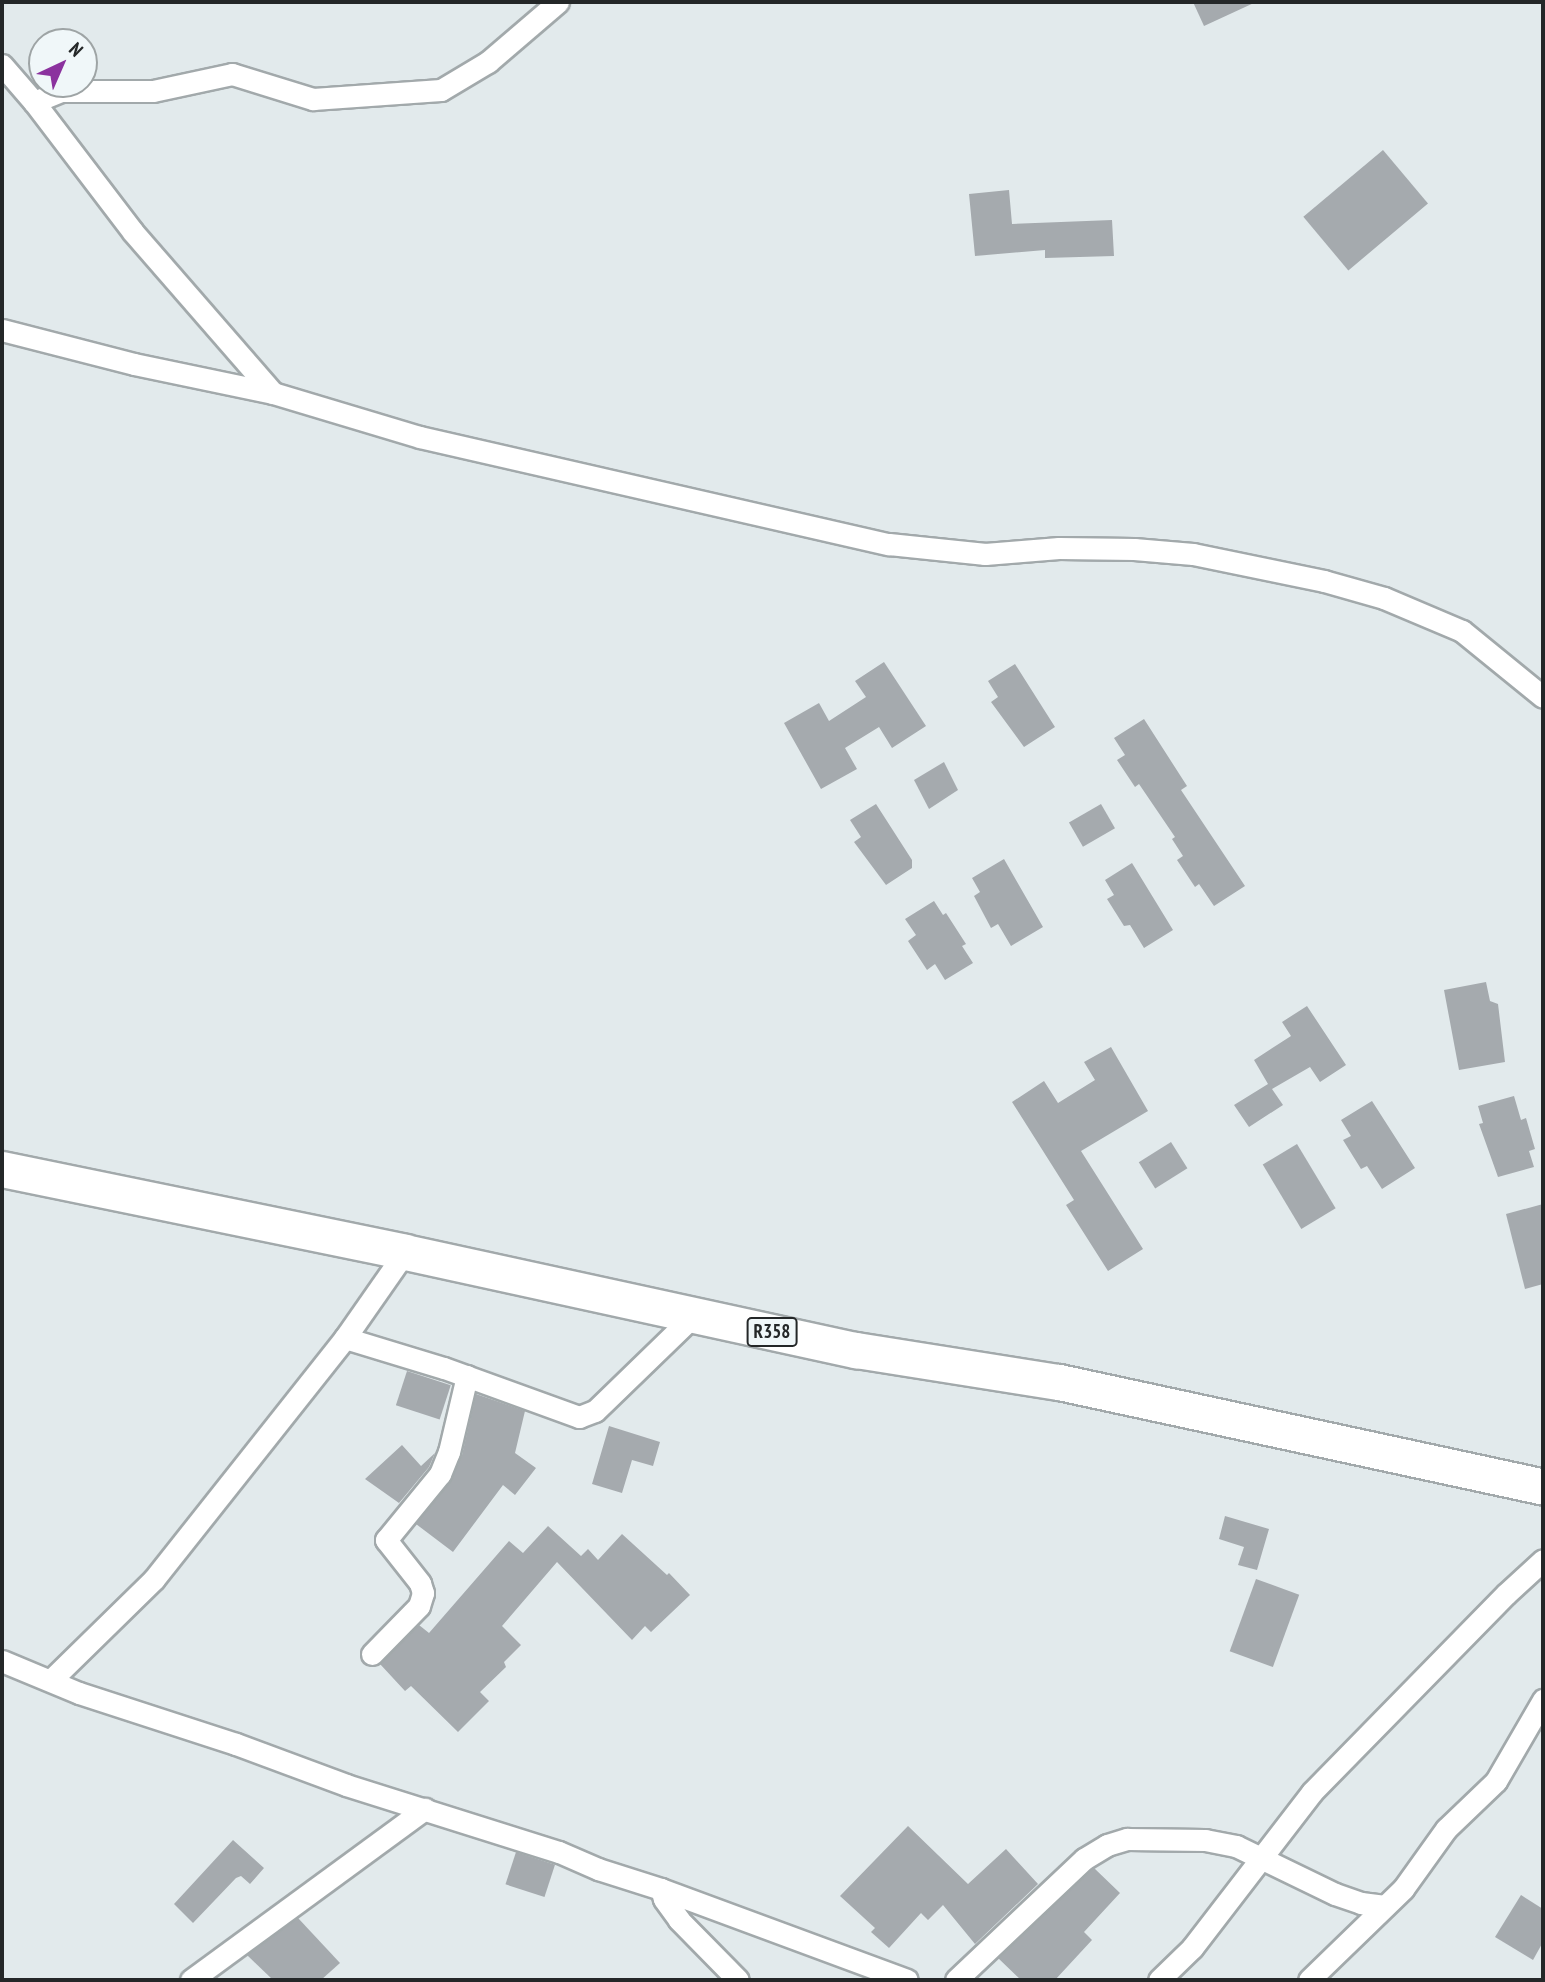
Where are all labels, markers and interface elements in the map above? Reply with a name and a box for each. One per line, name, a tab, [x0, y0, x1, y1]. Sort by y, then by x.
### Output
north arrow	[28, 28, 98, 98]
text: N	[64, 37, 88, 62]
road number: R358	[746, 1316, 798, 1348]

